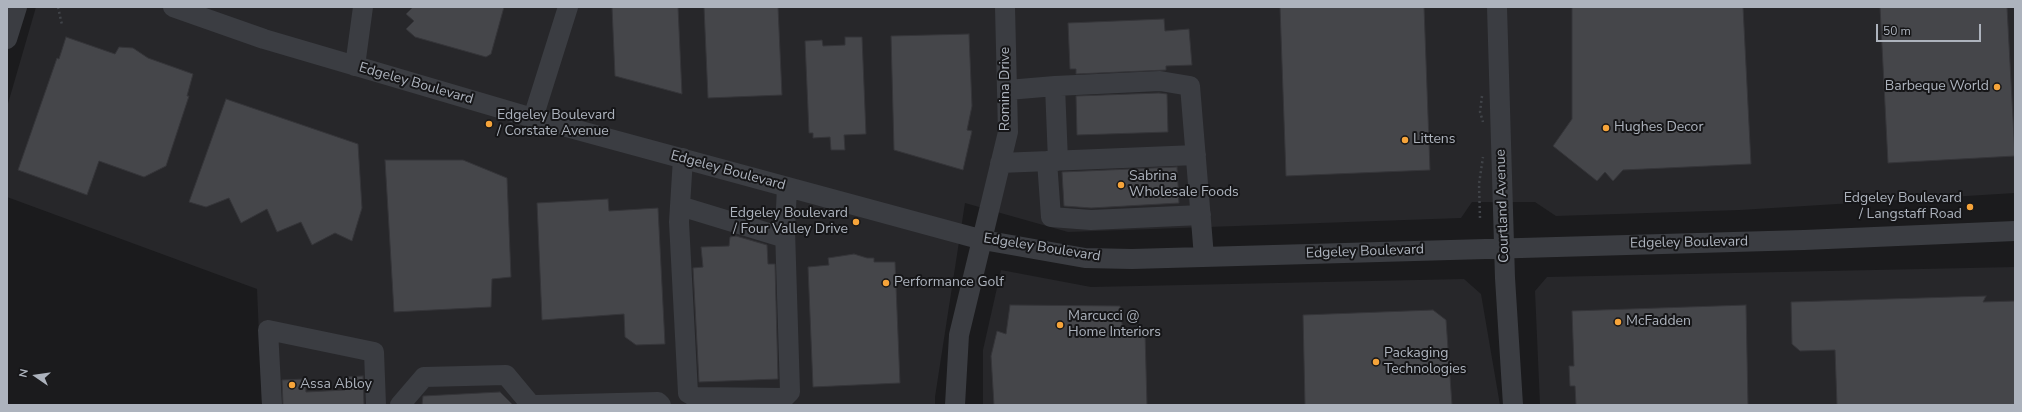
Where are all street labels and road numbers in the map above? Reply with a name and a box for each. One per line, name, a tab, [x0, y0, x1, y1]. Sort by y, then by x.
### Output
street label: Romina Drive	[998, 47, 1014, 131]
street label: Edgeley Boulevard	[357, 60, 475, 108]
street label: Edgeley Boulevard	[669, 148, 787, 194]
street label: Courtland Avenue	[1493, 149, 1513, 263]
street label: Edgeley Boulevard	[982, 230, 1102, 266]
street label: Edgeley Boulevard	[1630, 234, 1748, 252]
street label: Edgeley Boulevard	[1306, 242, 1424, 262]

